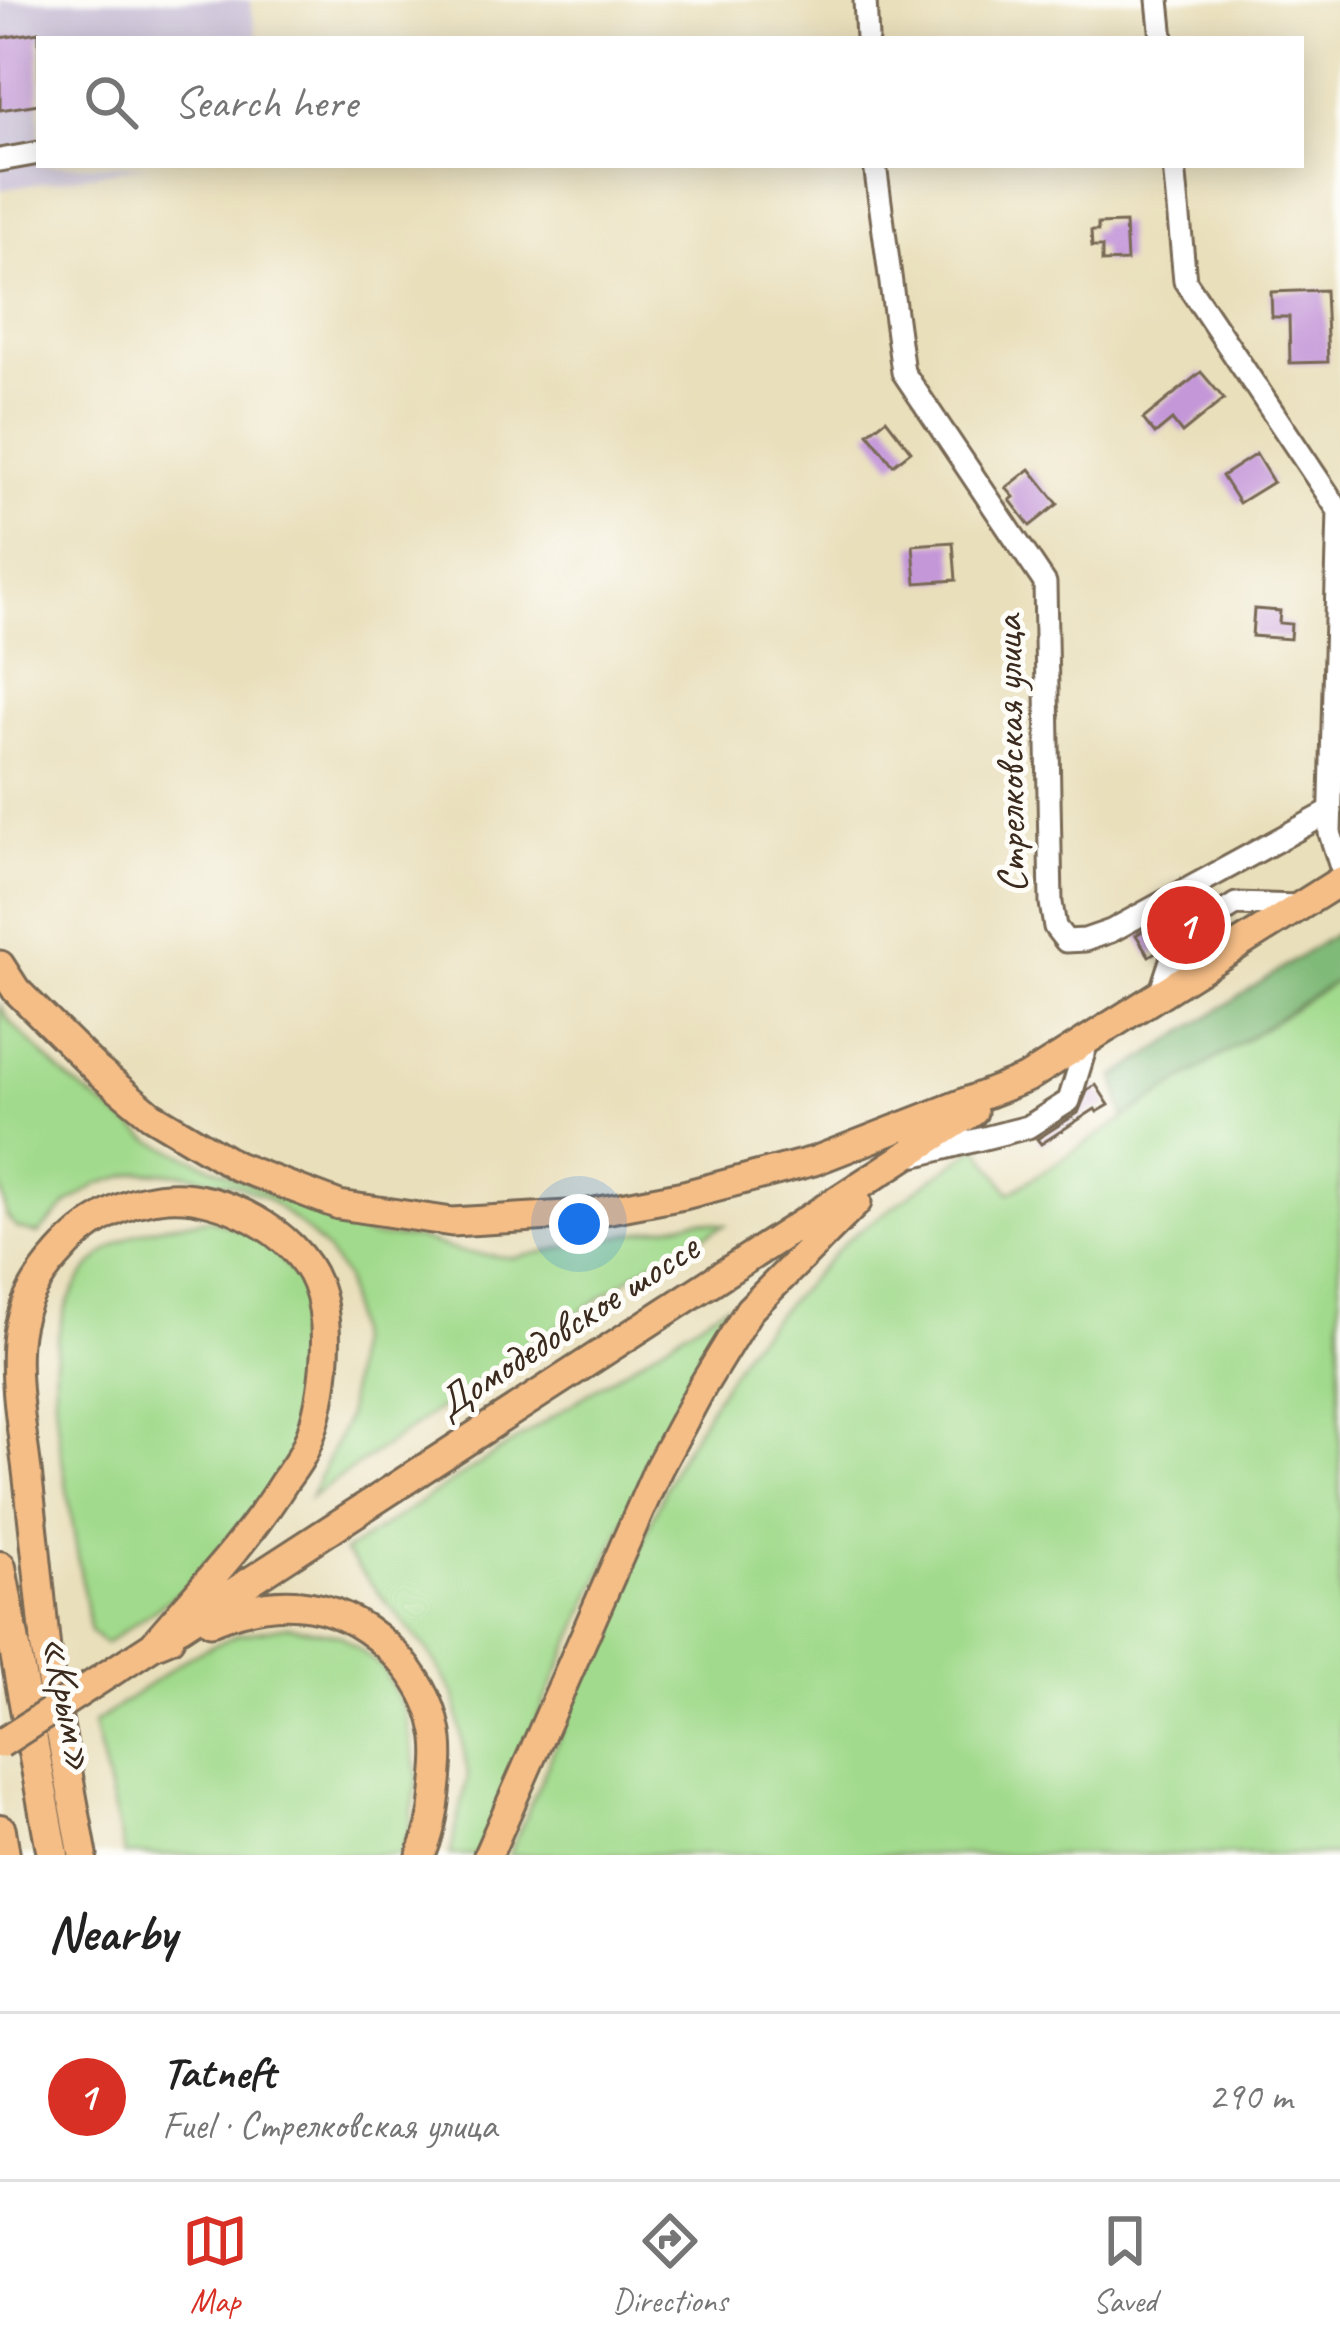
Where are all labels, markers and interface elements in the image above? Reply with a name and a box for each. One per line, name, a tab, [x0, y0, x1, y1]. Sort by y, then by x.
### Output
search box	[36, 36, 1304, 168]
icon: search	[78, 69, 144, 135]
text: Search here	[174, 74, 357, 131]
street label: Стрелковская улица	[981, 612, 1039, 893]
pin: 1	[1147, 880, 1225, 970]
your location	[549, 1194, 609, 1254]
street label: Домодедовское шоссе	[426, 1220, 710, 1431]
street label: «Крым»	[29, 1631, 107, 1775]
text: Nearby	[48, 1901, 176, 1965]
text: Tatneft	[162, 2044, 275, 2101]
text: 1	[78, 2072, 96, 2121]
text: 290 m	[1208, 2072, 1292, 2121]
text: Fuel · Стрелковская улица	[162, 2101, 497, 2150]
tab: Map	[182, 2208, 248, 2322]
tab: Directions	[613, 2208, 727, 2322]
tab: Saved	[1092, 2208, 1158, 2322]

